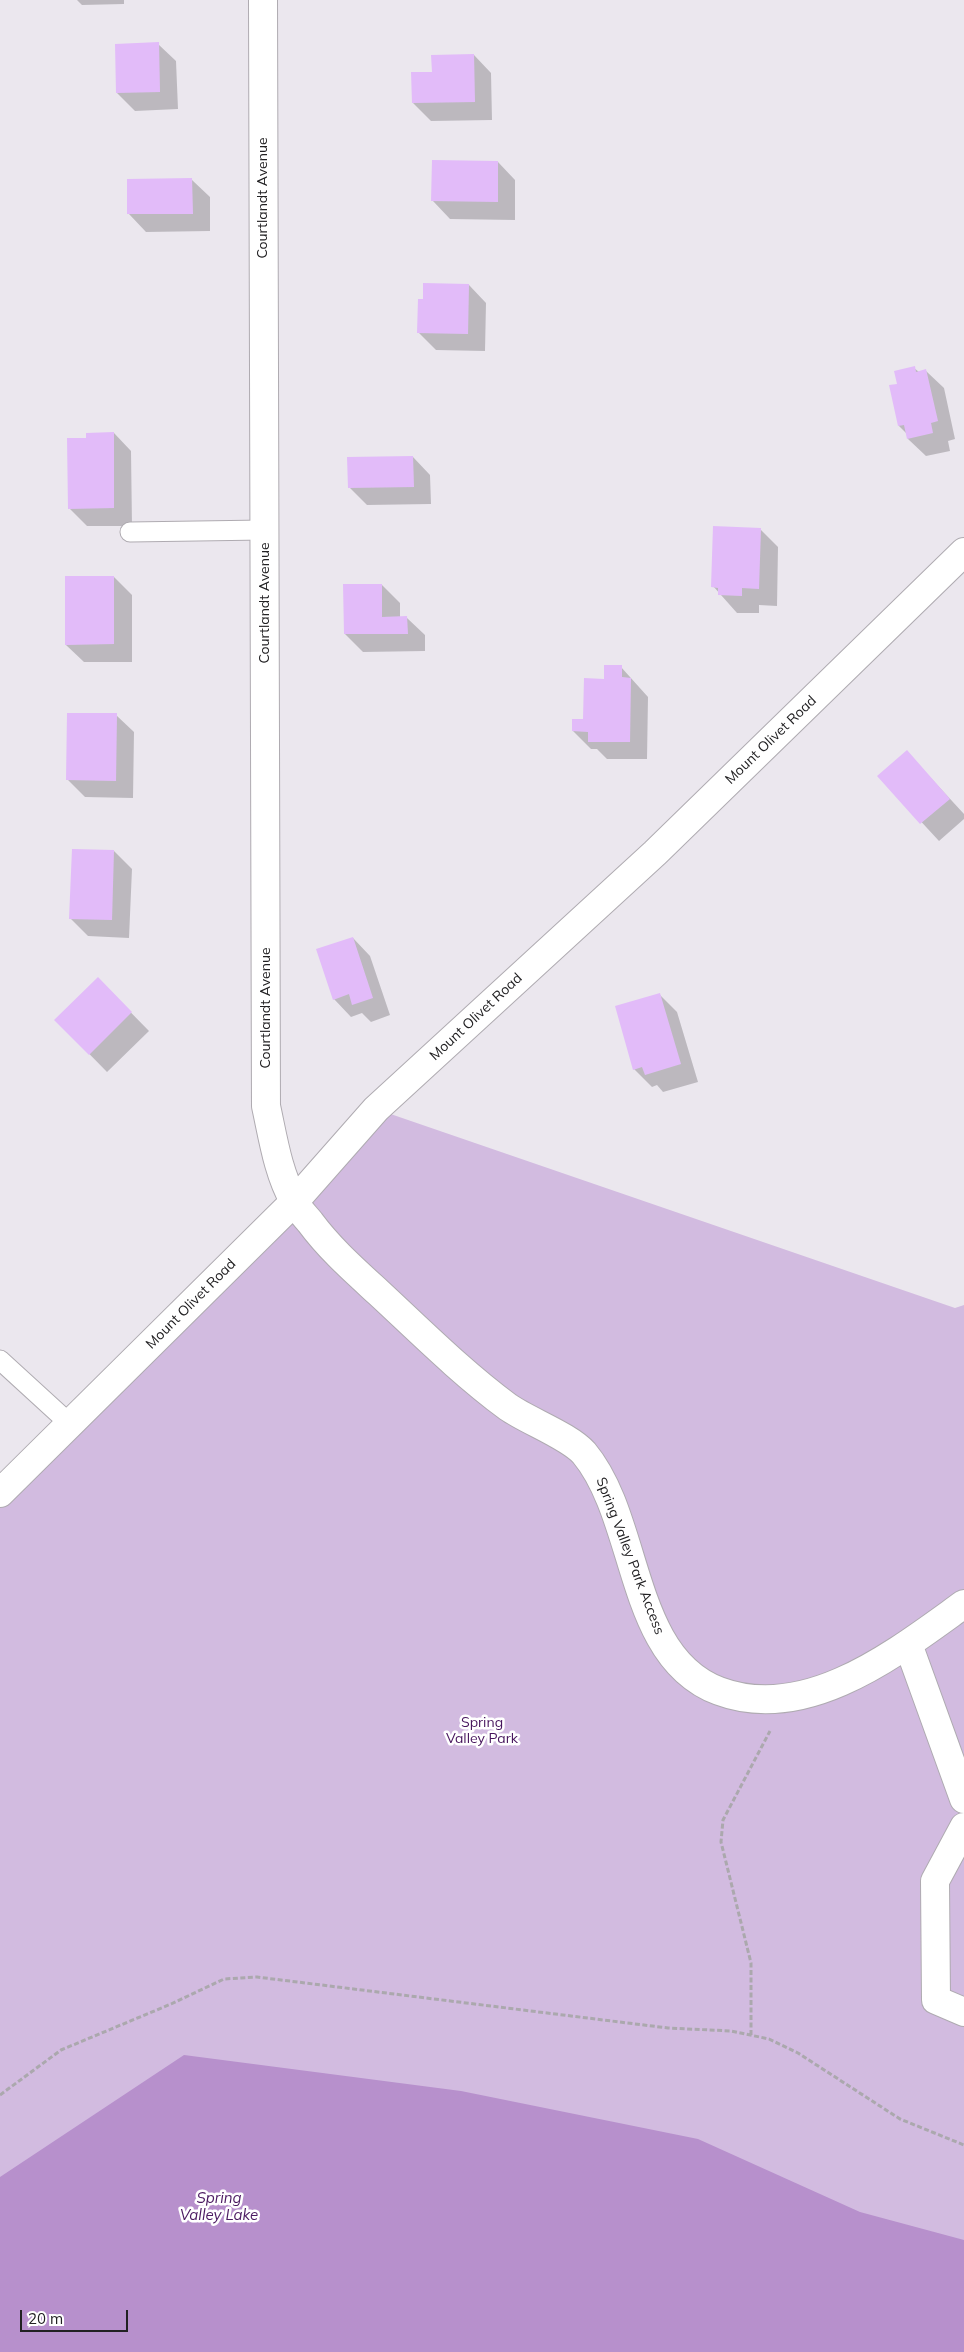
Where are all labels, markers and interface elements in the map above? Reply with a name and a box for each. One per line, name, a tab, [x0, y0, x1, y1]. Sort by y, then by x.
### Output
street label: Courtlandt Avenue	[255, 137, 271, 259]
street label: Courtlandt Avenue	[257, 542, 273, 664]
street label: Mount Olivet Road	[722, 692, 820, 788]
street label: Courtlandt Avenue	[258, 947, 274, 1069]
street label: Mount Olivet Road	[426, 970, 526, 1064]
street label: Mount Olivet Road	[143, 1256, 239, 1352]
street label: Spring Valley Park Access	[592, 1475, 668, 1637]
park label: Spring Valley Park	[446, 1715, 518, 1748]
water label: Spring Valley Lake	[180, 2189, 258, 2224]
scale bar	[22, 2300, 130, 2332]
text: 20 m	[28, 2309, 63, 2328]

